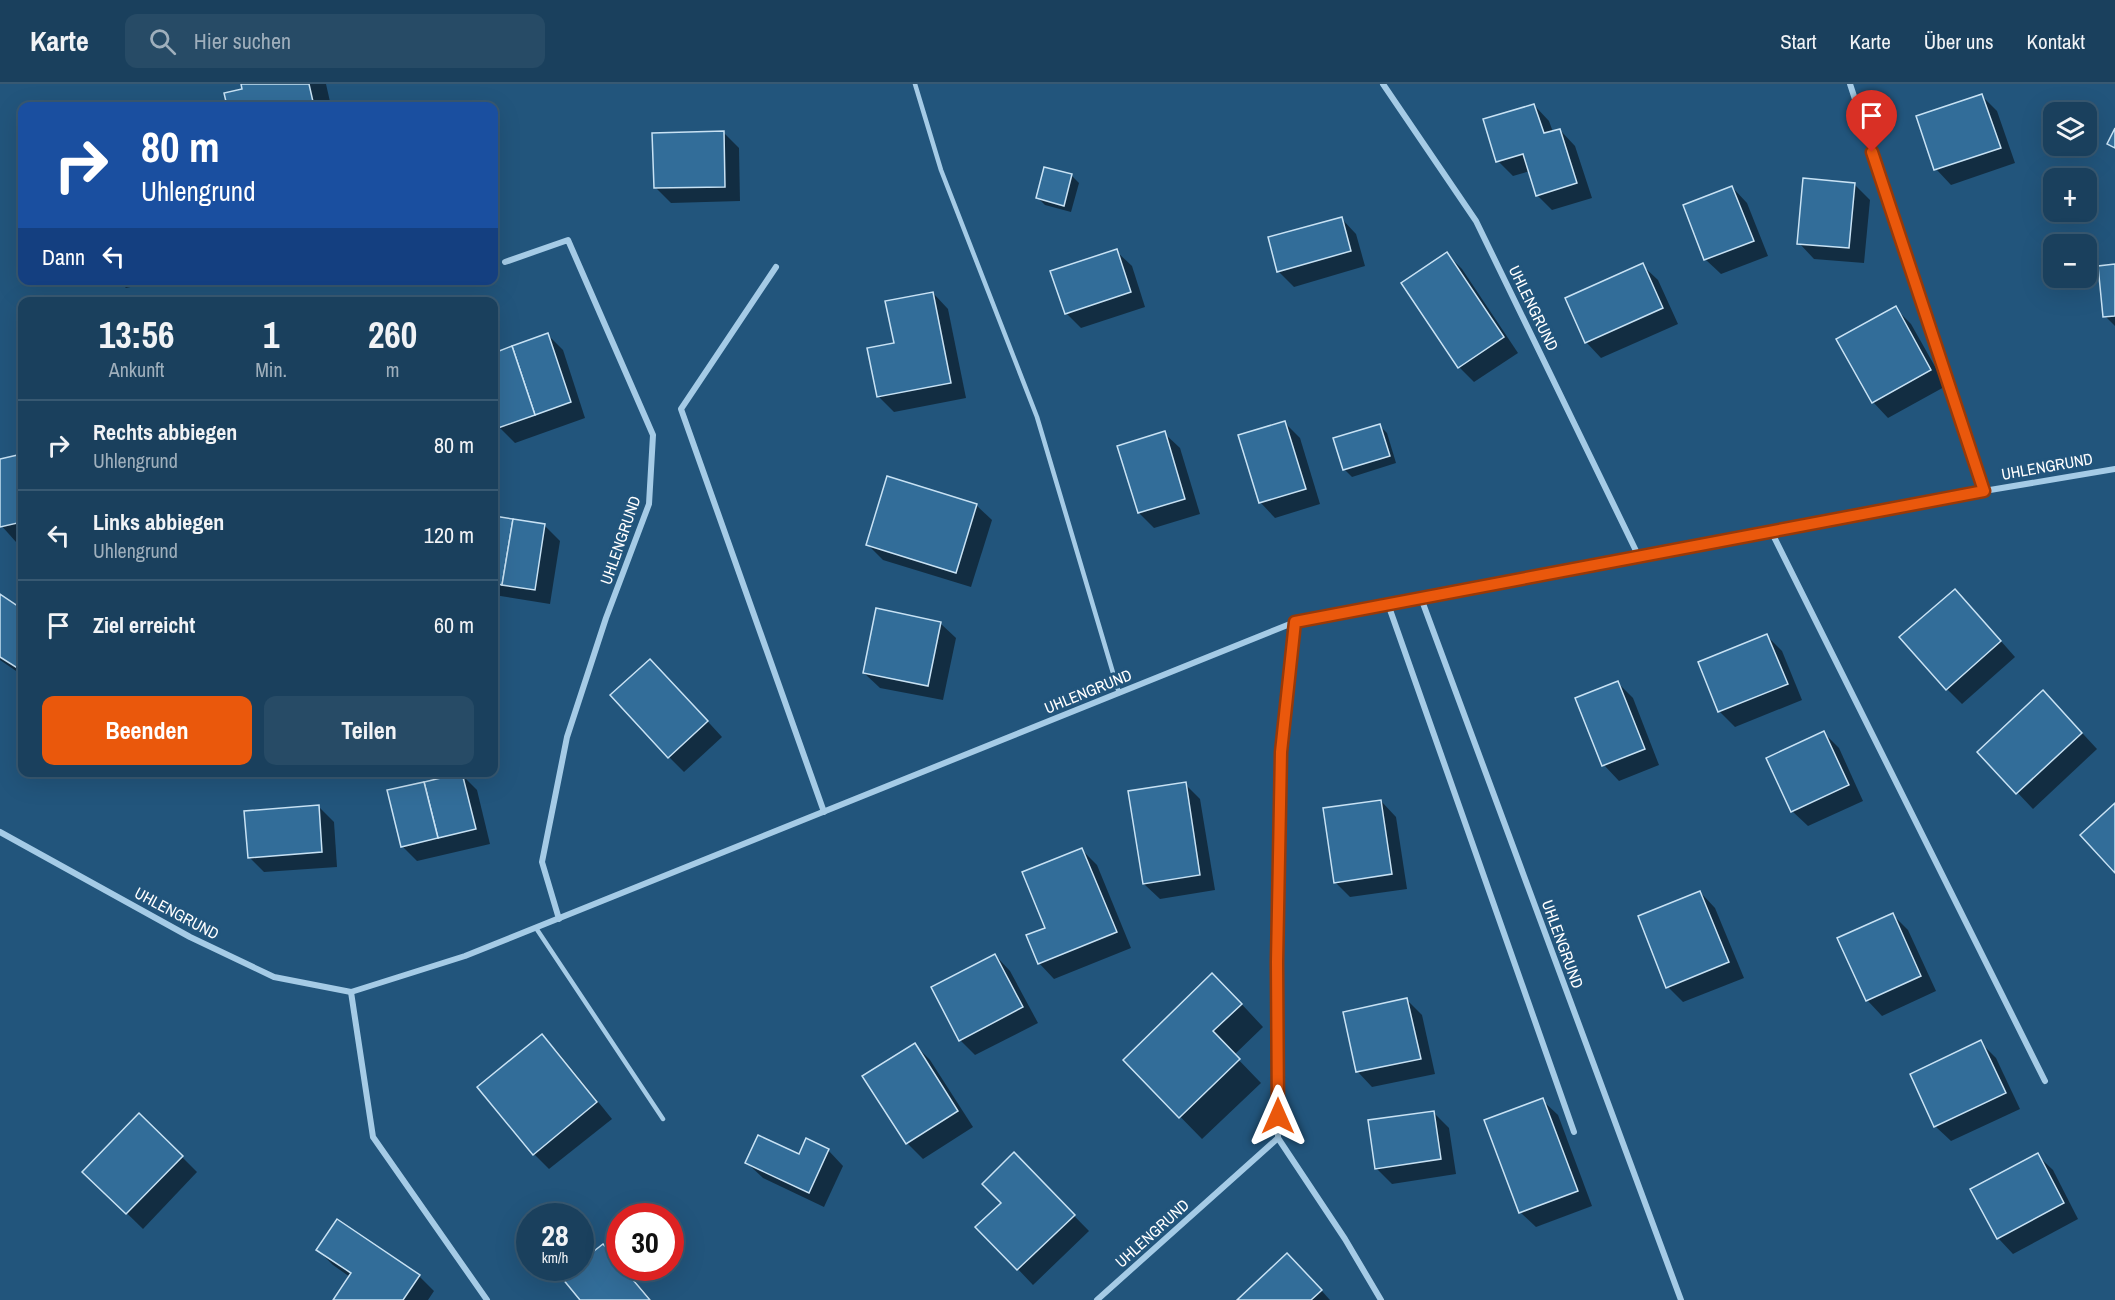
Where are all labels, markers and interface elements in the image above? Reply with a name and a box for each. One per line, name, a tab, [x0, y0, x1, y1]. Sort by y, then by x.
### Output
search box	[125, 14, 545, 68]
text: Karte	[30, 22, 89, 60]
icon: search	[146, 25, 179, 58]
text: Hier suchen	[194, 26, 291, 56]
text: Start	[1780, 27, 1817, 56]
text: Karte	[1850, 27, 1891, 56]
text: Über uns	[1924, 27, 1994, 56]
text: Kontakt	[2027, 27, 2085, 56]
pin	[1846, 90, 1897, 152]
icon: arrive	[1855, 99, 1888, 132]
map controls	[2043, 102, 2097, 288]
button: layers	[2043, 102, 2097, 156]
text: 80 m	[141, 119, 220, 175]
icon: right	[42, 126, 120, 204]
button: +	[2043, 168, 2097, 222]
text: Uhlengrund	[141, 173, 255, 209]
button: −	[2043, 234, 2097, 288]
icon: left	[97, 240, 130, 273]
text: Dann	[42, 242, 85, 272]
street label: UHLENGRUND	[1504, 262, 1564, 354]
text: 13:56	[99, 311, 174, 359]
text: 1	[263, 311, 279, 359]
text: 260	[368, 311, 417, 359]
text: Ankunft	[109, 356, 164, 383]
text: Min.	[255, 356, 287, 383]
text: m	[386, 356, 399, 383]
text: Rechts abbiegen	[93, 417, 237, 447]
icon: right	[42, 429, 75, 462]
text: 80 m	[434, 430, 474, 460]
text: Uhlengrund	[93, 447, 178, 474]
street label: UHLENGRUND	[2000, 447, 2094, 485]
street label: UHLENGRUND	[595, 493, 645, 587]
text: Links abbiegen	[93, 507, 224, 537]
icon: left	[42, 519, 75, 552]
text: 120 m	[424, 520, 474, 550]
text: Uhlengrund	[93, 537, 178, 564]
icon: arrive	[42, 609, 75, 642]
text: Ziel erreicht	[93, 610, 195, 640]
text: 60 m	[434, 610, 474, 640]
street label: UHLENGRUND	[1041, 663, 1135, 719]
button: Beenden	[42, 696, 252, 765]
button: Teilen	[264, 696, 474, 765]
street label: UHLENGRUND	[131, 882, 223, 944]
street label: UHLENGRUND	[1537, 897, 1589, 991]
position arrow	[1246, 1084, 1310, 1148]
street label: UHLENGRUND	[1110, 1194, 1194, 1272]
speed limit sign: 30	[606, 1203, 684, 1281]
text: 28	[541, 1215, 569, 1255]
text: km/h	[542, 1247, 568, 1268]

